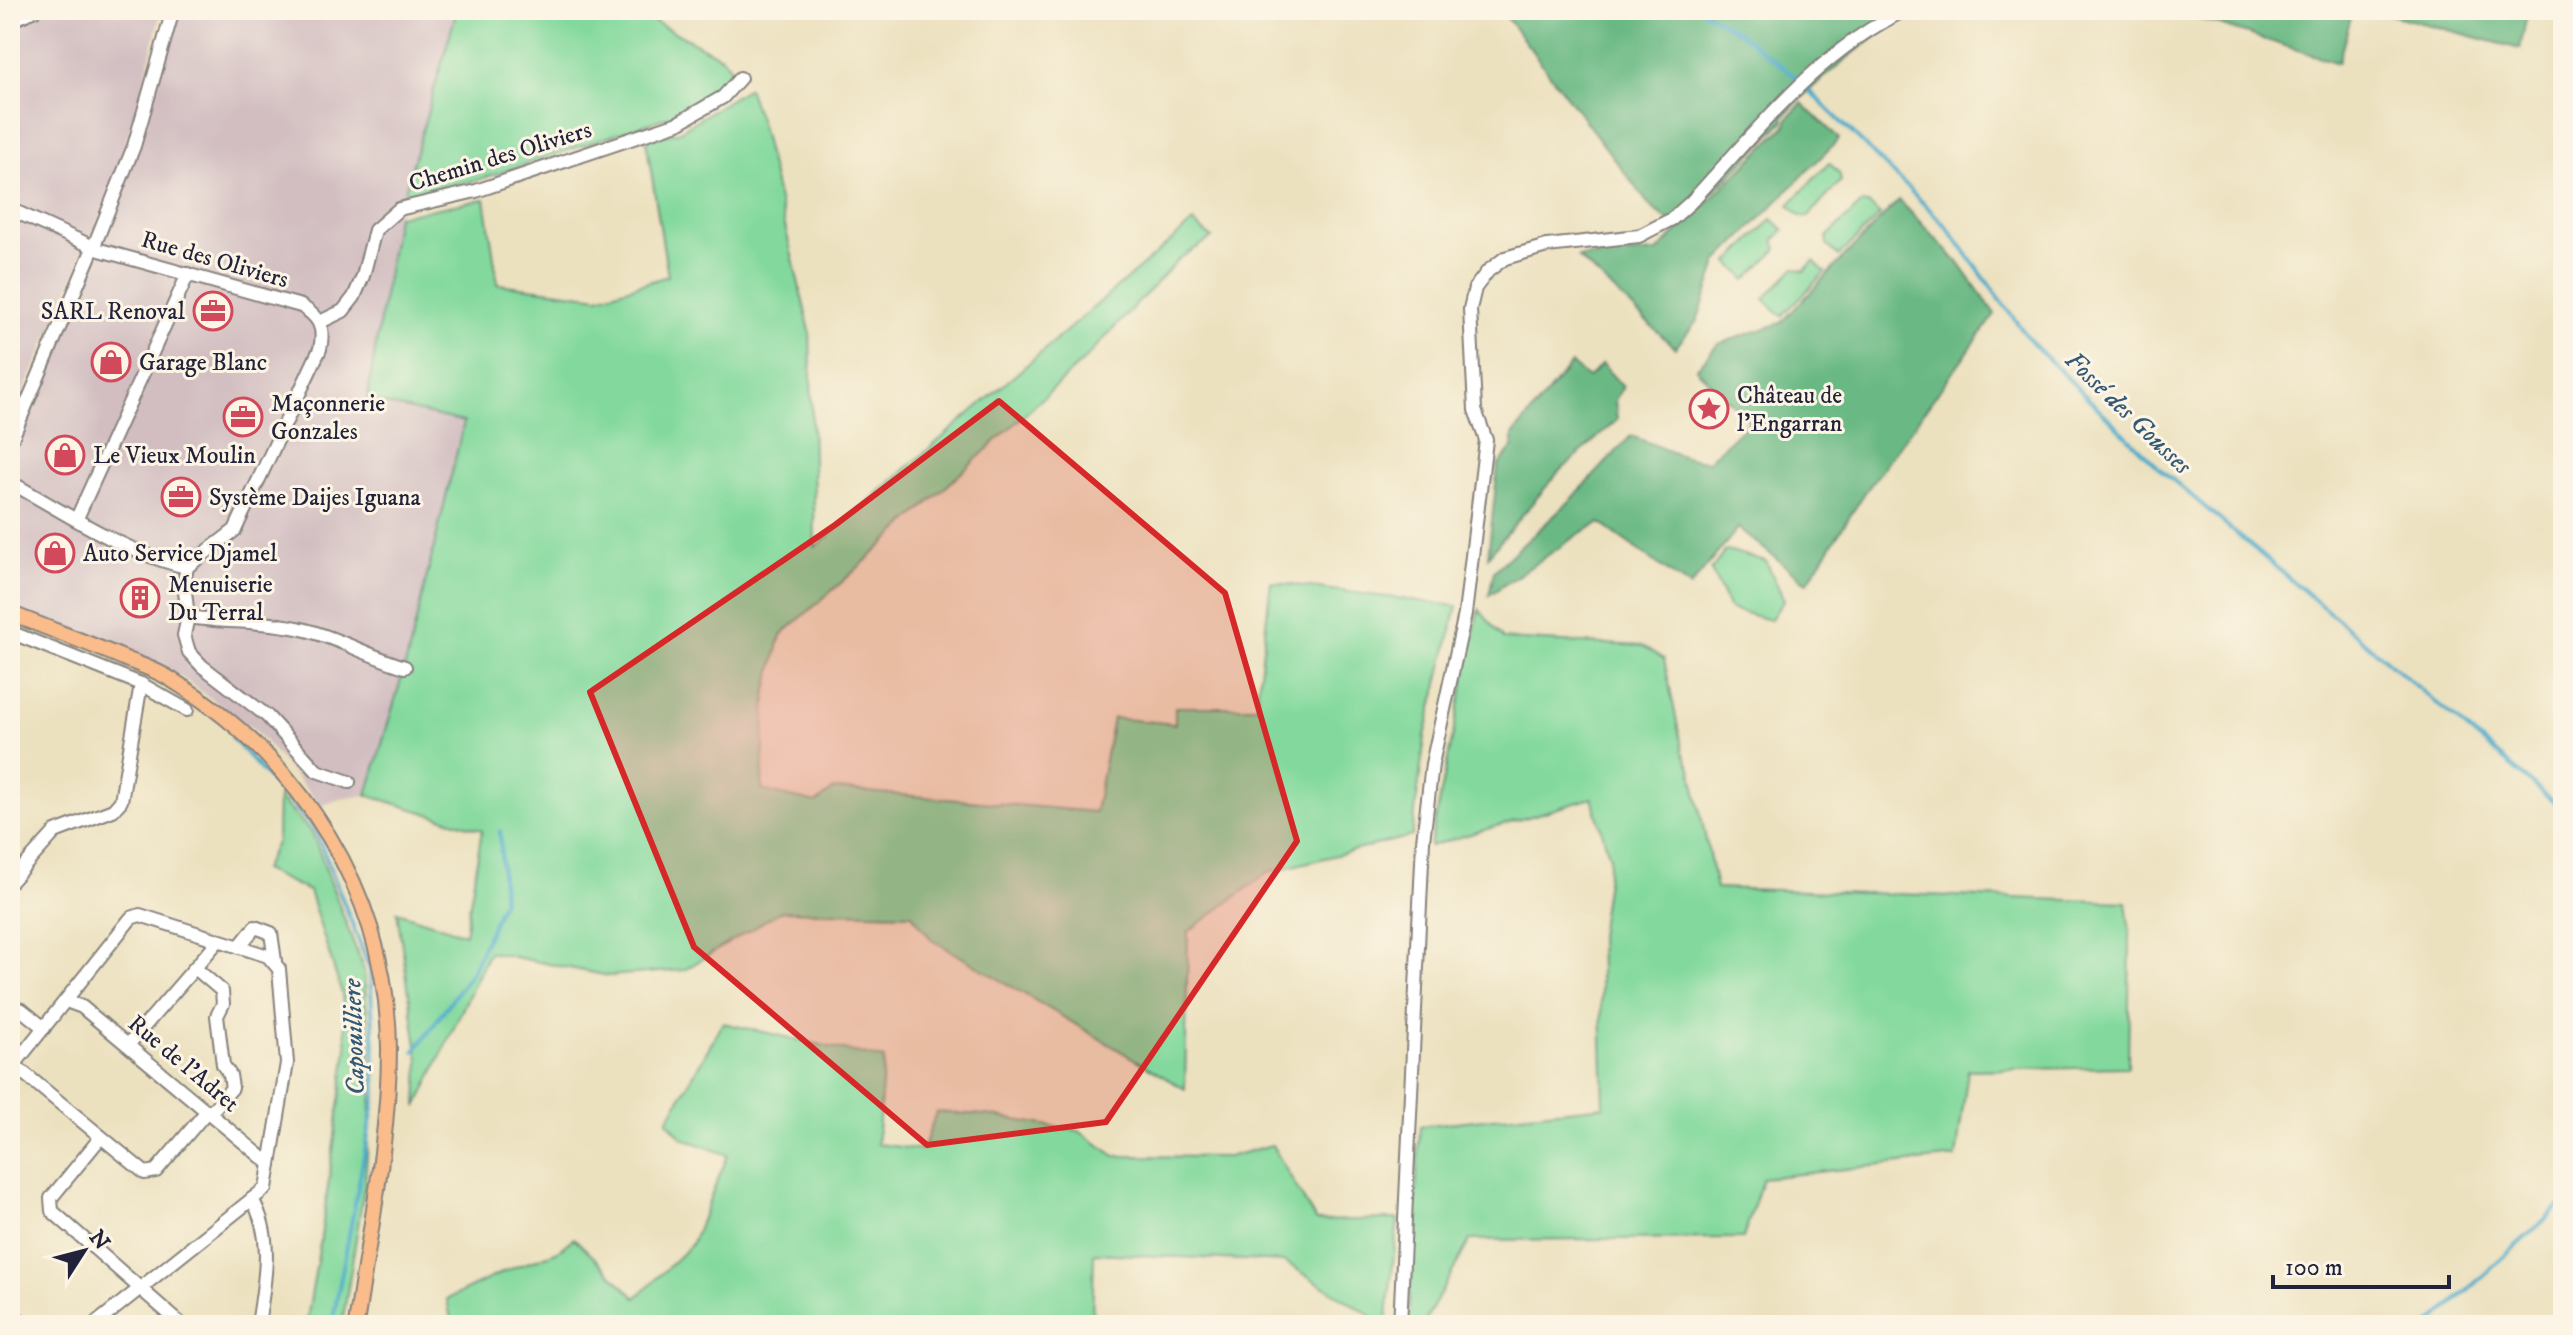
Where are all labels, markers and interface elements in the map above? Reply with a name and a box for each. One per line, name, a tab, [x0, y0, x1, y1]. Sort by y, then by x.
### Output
street label: Chemin des Oliviers	[405, 115, 595, 199]
street label: Rue des Oliviers	[138, 225, 292, 295]
office icon: SARL Renoval	[192, 290, 234, 332]
place label: SARL Renoval	[41, 297, 186, 327]
shop icon: Garage Blanc	[90, 341, 132, 383]
water label: Fossé des Gousses	[2058, 344, 2199, 483]
place label: Garage Blanc	[139, 348, 267, 378]
place label: Château de l'Engarran	[1737, 381, 1843, 439]
place icon: Château de l'Engarran	[1688, 388, 1730, 430]
place label: Maçonnerie Gonzales	[271, 389, 385, 447]
office icon: Maçonnerie Gonzales	[222, 396, 264, 438]
shop icon: Le Vieux Moulin	[44, 434, 86, 476]
place label: Le Vieux Moulin	[93, 441, 256, 471]
office icon: Système Daijes Iguana	[160, 476, 202, 518]
place label: Système Daijes Iguana	[209, 483, 421, 513]
shop icon: Auto Service Djamel	[34, 532, 76, 574]
place label: Auto Service Djamel	[83, 539, 278, 569]
place label: Menuiserie Du Terral	[168, 570, 273, 628]
building icon: Menuiserie Du Terral	[119, 577, 161, 619]
water label: Capouilliere	[336, 977, 373, 1096]
street label: Rue de l'Adret	[122, 1009, 245, 1119]
north arrow	[44, 1211, 124, 1291]
text: N	[83, 1225, 115, 1255]
scale bar	[2273, 1239, 2449, 1289]
text: 100 m	[2285, 1253, 2343, 1283]

